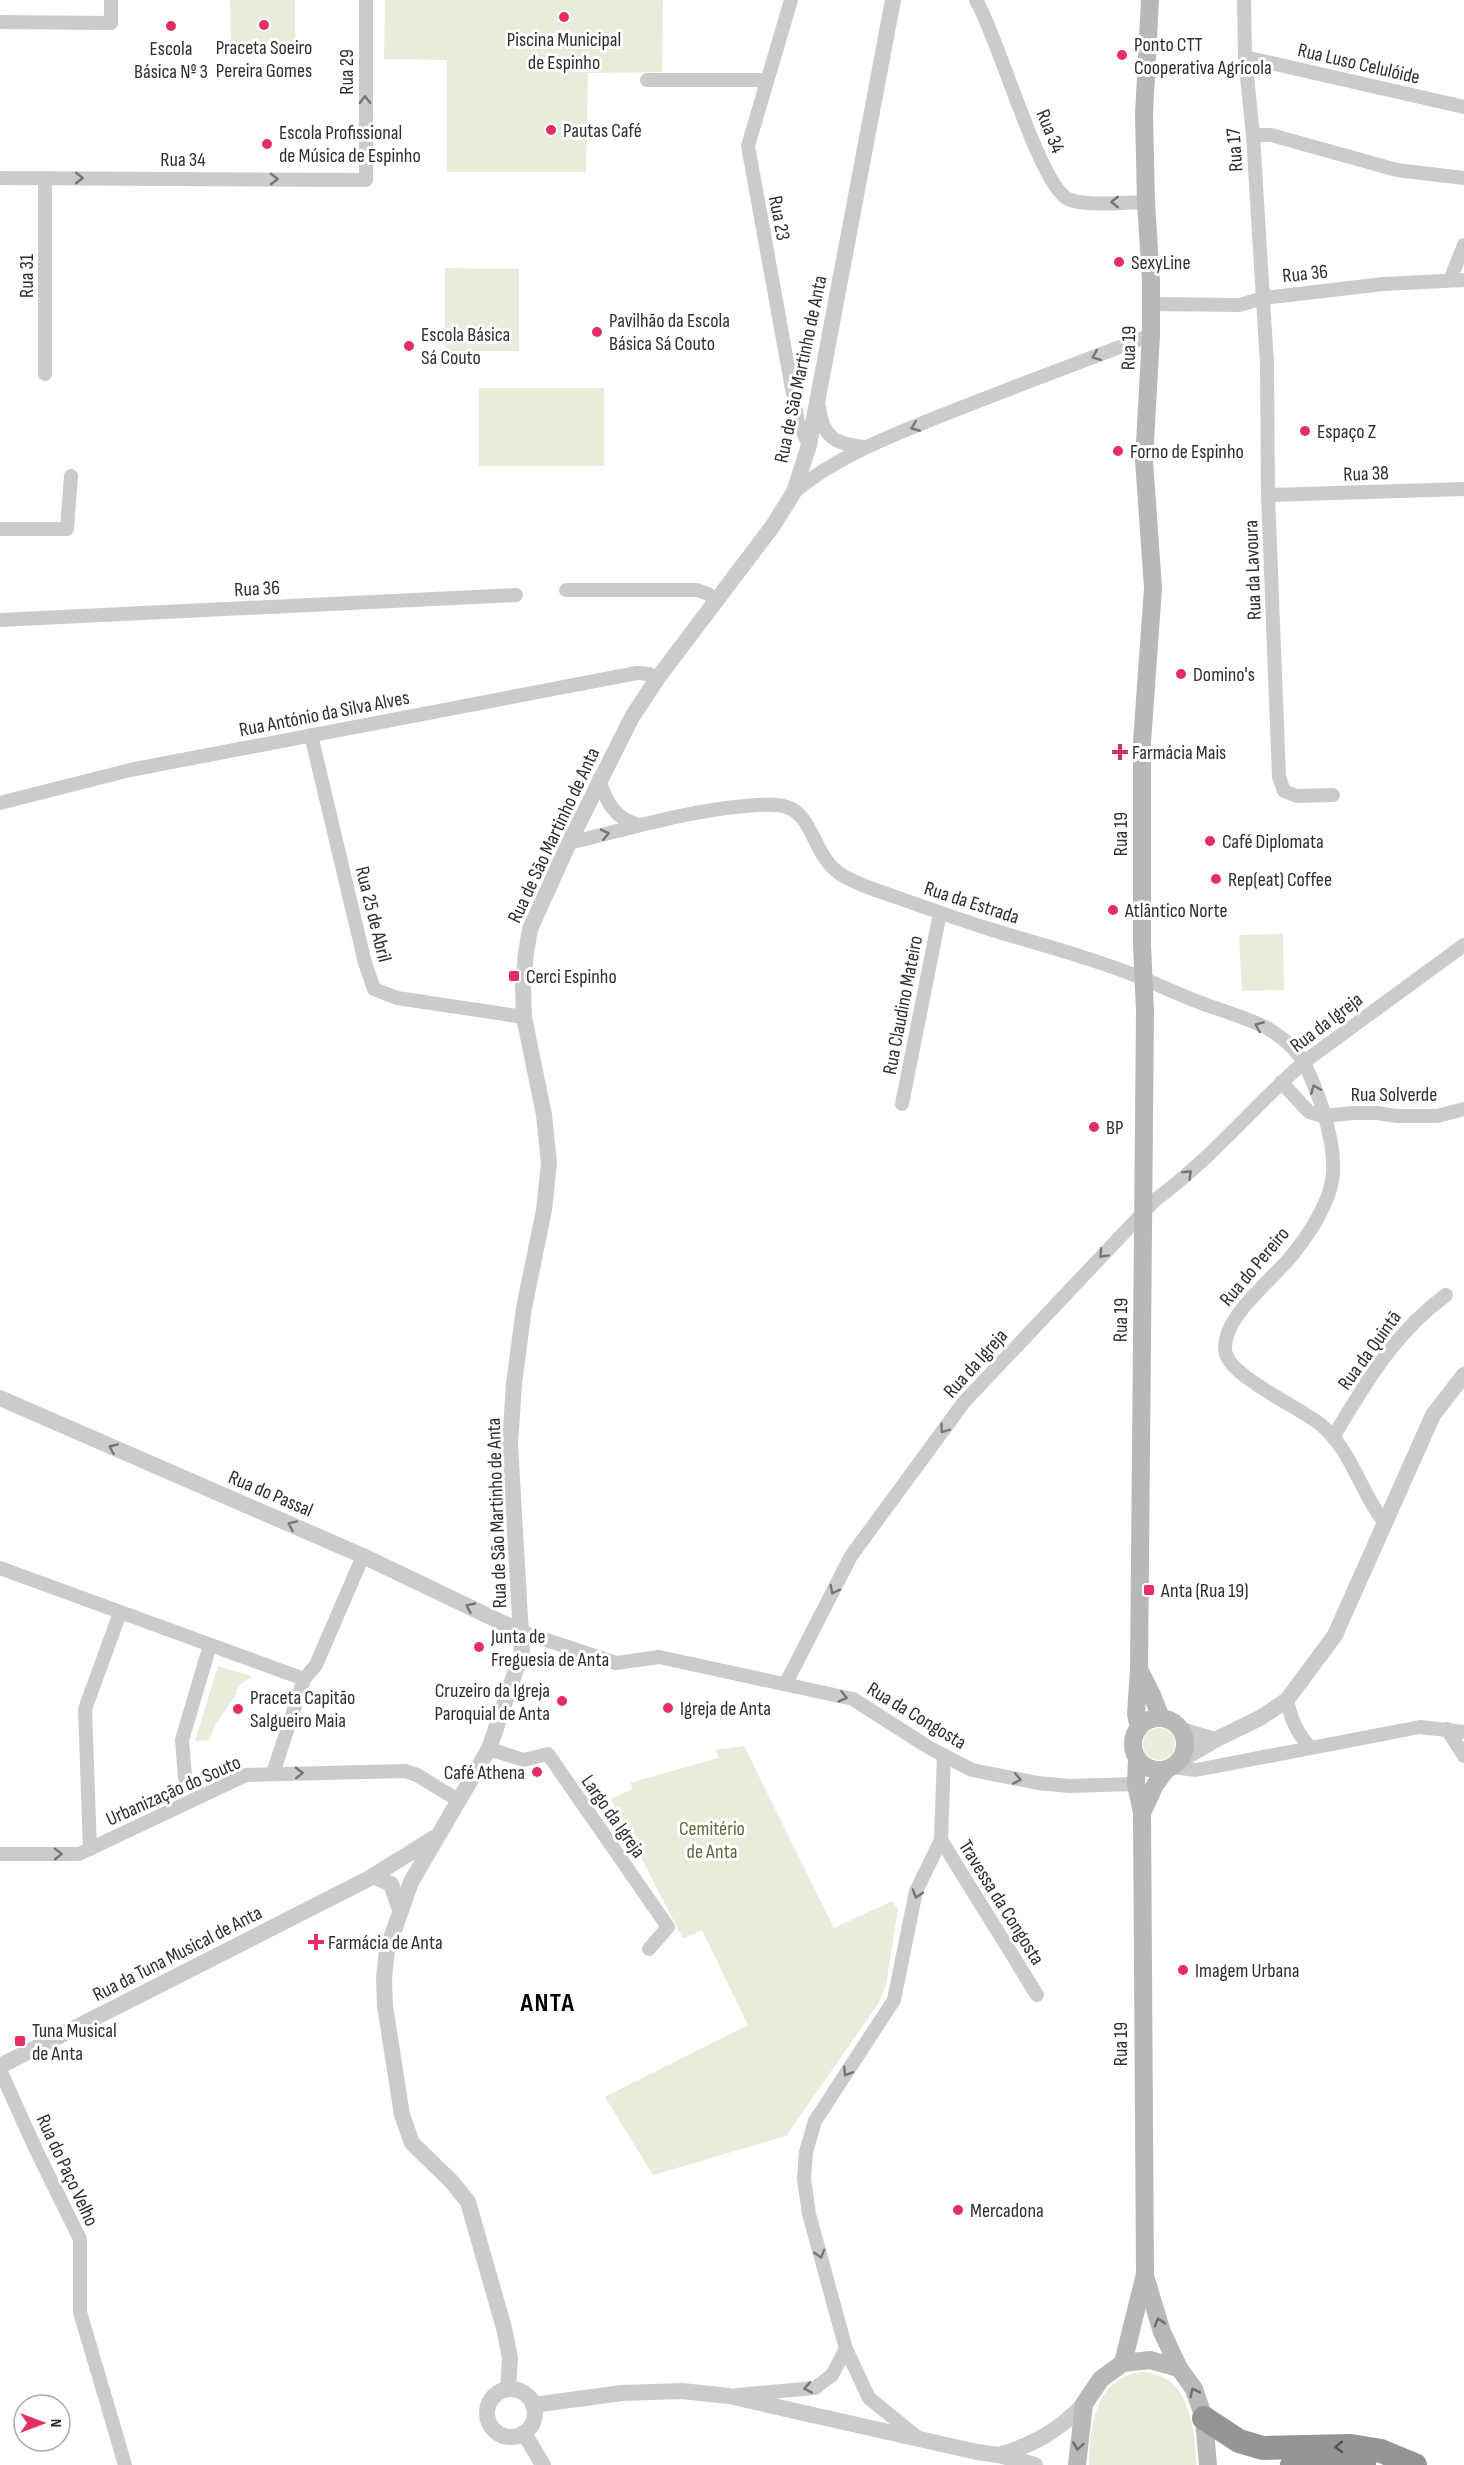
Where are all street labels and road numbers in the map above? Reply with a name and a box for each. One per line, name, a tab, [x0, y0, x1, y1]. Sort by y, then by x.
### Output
street label: Rua Luso Celulóide	[1295, 38, 1422, 90]
street label: Rua 29	[335, 49, 359, 95]
street label: Rua 34	[1030, 106, 1070, 157]
street label: Rua 17	[1222, 127, 1248, 172]
street label: Rua 34	[160, 148, 206, 172]
street label: Rua 23	[763, 194, 795, 243]
street label: Rua 31	[15, 254, 39, 298]
street label: Rua 36	[1281, 260, 1329, 288]
street label: Rua de São Martinho de Anta	[769, 273, 833, 465]
street label: Rua 19	[1117, 326, 1141, 370]
street label: Rua 38	[1343, 461, 1389, 487]
street label: Rua da Lavoura	[1239, 520, 1267, 620]
street label: Rua 36	[234, 576, 280, 602]
street label: Rua António da Silva Alves	[237, 686, 411, 742]
street label: Rua de São Martinho de Anta	[503, 744, 605, 927]
street label: Rua 19	[1109, 812, 1133, 856]
street label: Rua 25 de Abril	[350, 864, 397, 965]
street label: Rua da Estrada	[921, 876, 1022, 930]
street label: Rua Claudino Mateiro	[878, 934, 928, 1077]
street label: Rua da Igreja	[1286, 988, 1368, 1058]
street label: Rua Solverde	[1351, 1083, 1437, 1107]
street label: Rua do Pereiro	[1215, 1222, 1295, 1311]
street label: Rua 19	[1109, 1298, 1133, 1342]
street label: Rua da Quintã	[1333, 1306, 1407, 1395]
street label: Rua da Igreja	[939, 1324, 1013, 1403]
street label: Rua de São Martinho de Anta	[482, 1417, 512, 1609]
street label: Rua do Passal	[225, 1465, 317, 1522]
street label: Rua da Congosta	[863, 1677, 970, 1755]
street label: Urbanização do Souto	[102, 1750, 245, 1831]
street label: Largo da Igreja	[576, 1771, 650, 1863]
street label: Travessa da Congosta	[953, 1836, 1049, 1969]
street label: Rua da Tuna Musical de Anta	[89, 1901, 266, 2007]
street label: Rua 19	[1109, 2022, 1133, 2066]
street label: Rua do Paço Velho	[31, 2111, 103, 2230]

